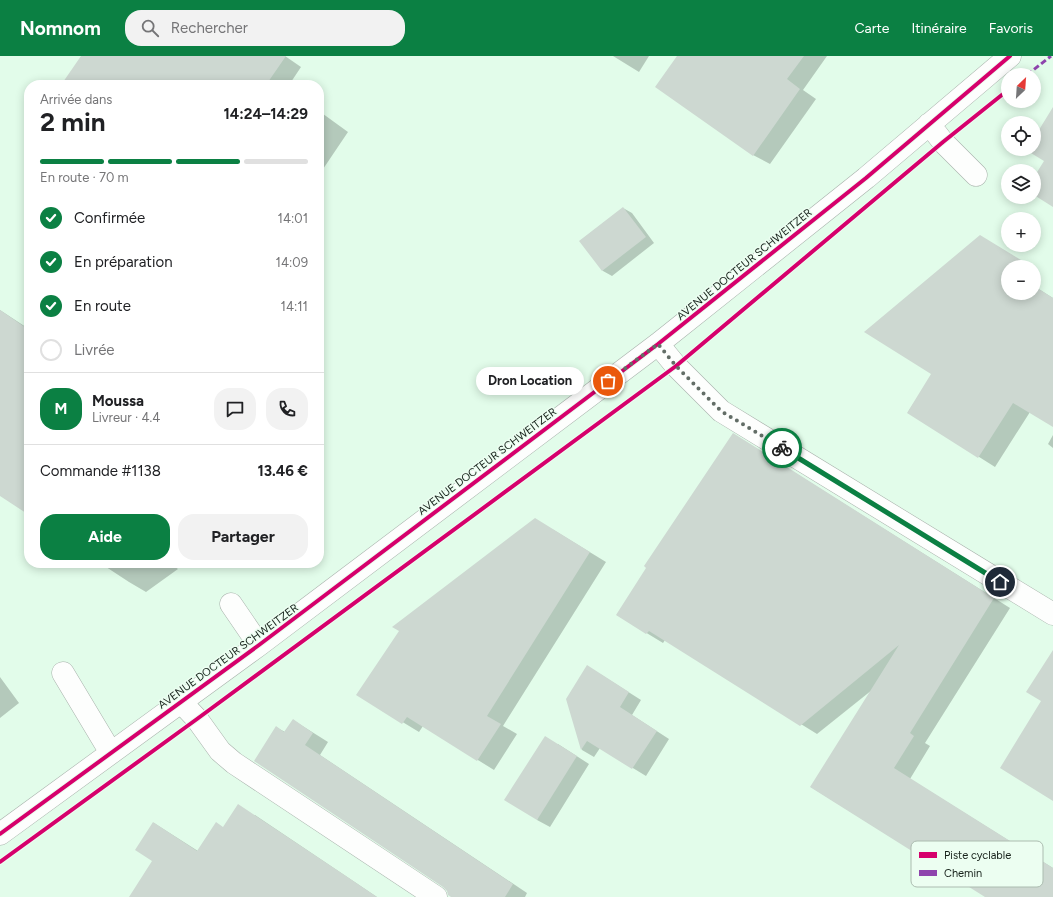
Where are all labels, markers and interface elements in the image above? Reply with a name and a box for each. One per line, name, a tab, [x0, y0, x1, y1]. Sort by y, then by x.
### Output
search box	[125, 10, 405, 46]
text: Nomnom	[20, 17, 101, 40]
icon: search	[139, 17, 161, 39]
text: Rechercher	[171, 19, 248, 37]
text: Carte	[855, 20, 889, 37]
text: Itinéraire	[911, 20, 967, 37]
text: Favoris	[989, 20, 1033, 37]
north arrow	[1001, 68, 1041, 108]
map controls	[1001, 68, 1041, 300]
text: Arrivée dans	[40, 92, 112, 107]
text: 14:24–14:29	[224, 105, 308, 123]
text: 2 min	[40, 106, 106, 138]
button: locate	[1001, 116, 1041, 156]
button: layers	[1001, 164, 1041, 204]
text: En route · 70 m	[40, 170, 129, 185]
street label: AVENUE DOCTEUR SCHWEITZER	[674, 206, 815, 323]
icon: check	[40, 207, 62, 229]
text: Confirmée	[74, 209, 145, 227]
text: 14:01	[278, 211, 308, 226]
button: +	[1001, 212, 1041, 252]
icon: check	[40, 251, 62, 273]
text: En préparation	[74, 253, 173, 271]
text: 14:09	[276, 255, 308, 270]
button: −	[1001, 260, 1041, 300]
icon: check	[40, 295, 62, 317]
text: En route	[74, 297, 131, 315]
text: 14:11	[281, 299, 308, 314]
text: Livrée	[74, 341, 115, 359]
pin	[591, 364, 625, 398]
callout: Dron Location	[476, 367, 584, 395]
icon: bag	[597, 370, 619, 392]
text: Dron Location	[488, 373, 572, 388]
button: chat	[214, 388, 256, 430]
button: phone	[266, 388, 308, 430]
text: Moussa	[92, 392, 144, 410]
text: M	[55, 400, 67, 418]
street label: AVENUE DOCTEUR SCHWEITZER	[415, 405, 559, 518]
text: Livreur · 4.4	[92, 410, 160, 425]
courier	[762, 428, 802, 468]
icon: bike	[771, 437, 793, 459]
text: Commande #1138	[40, 462, 161, 480]
text: 13.46 €	[257, 462, 308, 480]
button: Aide	[40, 514, 170, 560]
button: Partager	[178, 514, 308, 560]
pin	[983, 565, 1017, 599]
icon: home	[989, 571, 1011, 593]
street label: AVENUE DOCTEUR SCHWEITZER	[156, 601, 301, 712]
legend	[911, 841, 1043, 887]
text: Piste cyclable	[944, 849, 1011, 862]
text: Chemin	[944, 867, 982, 880]

